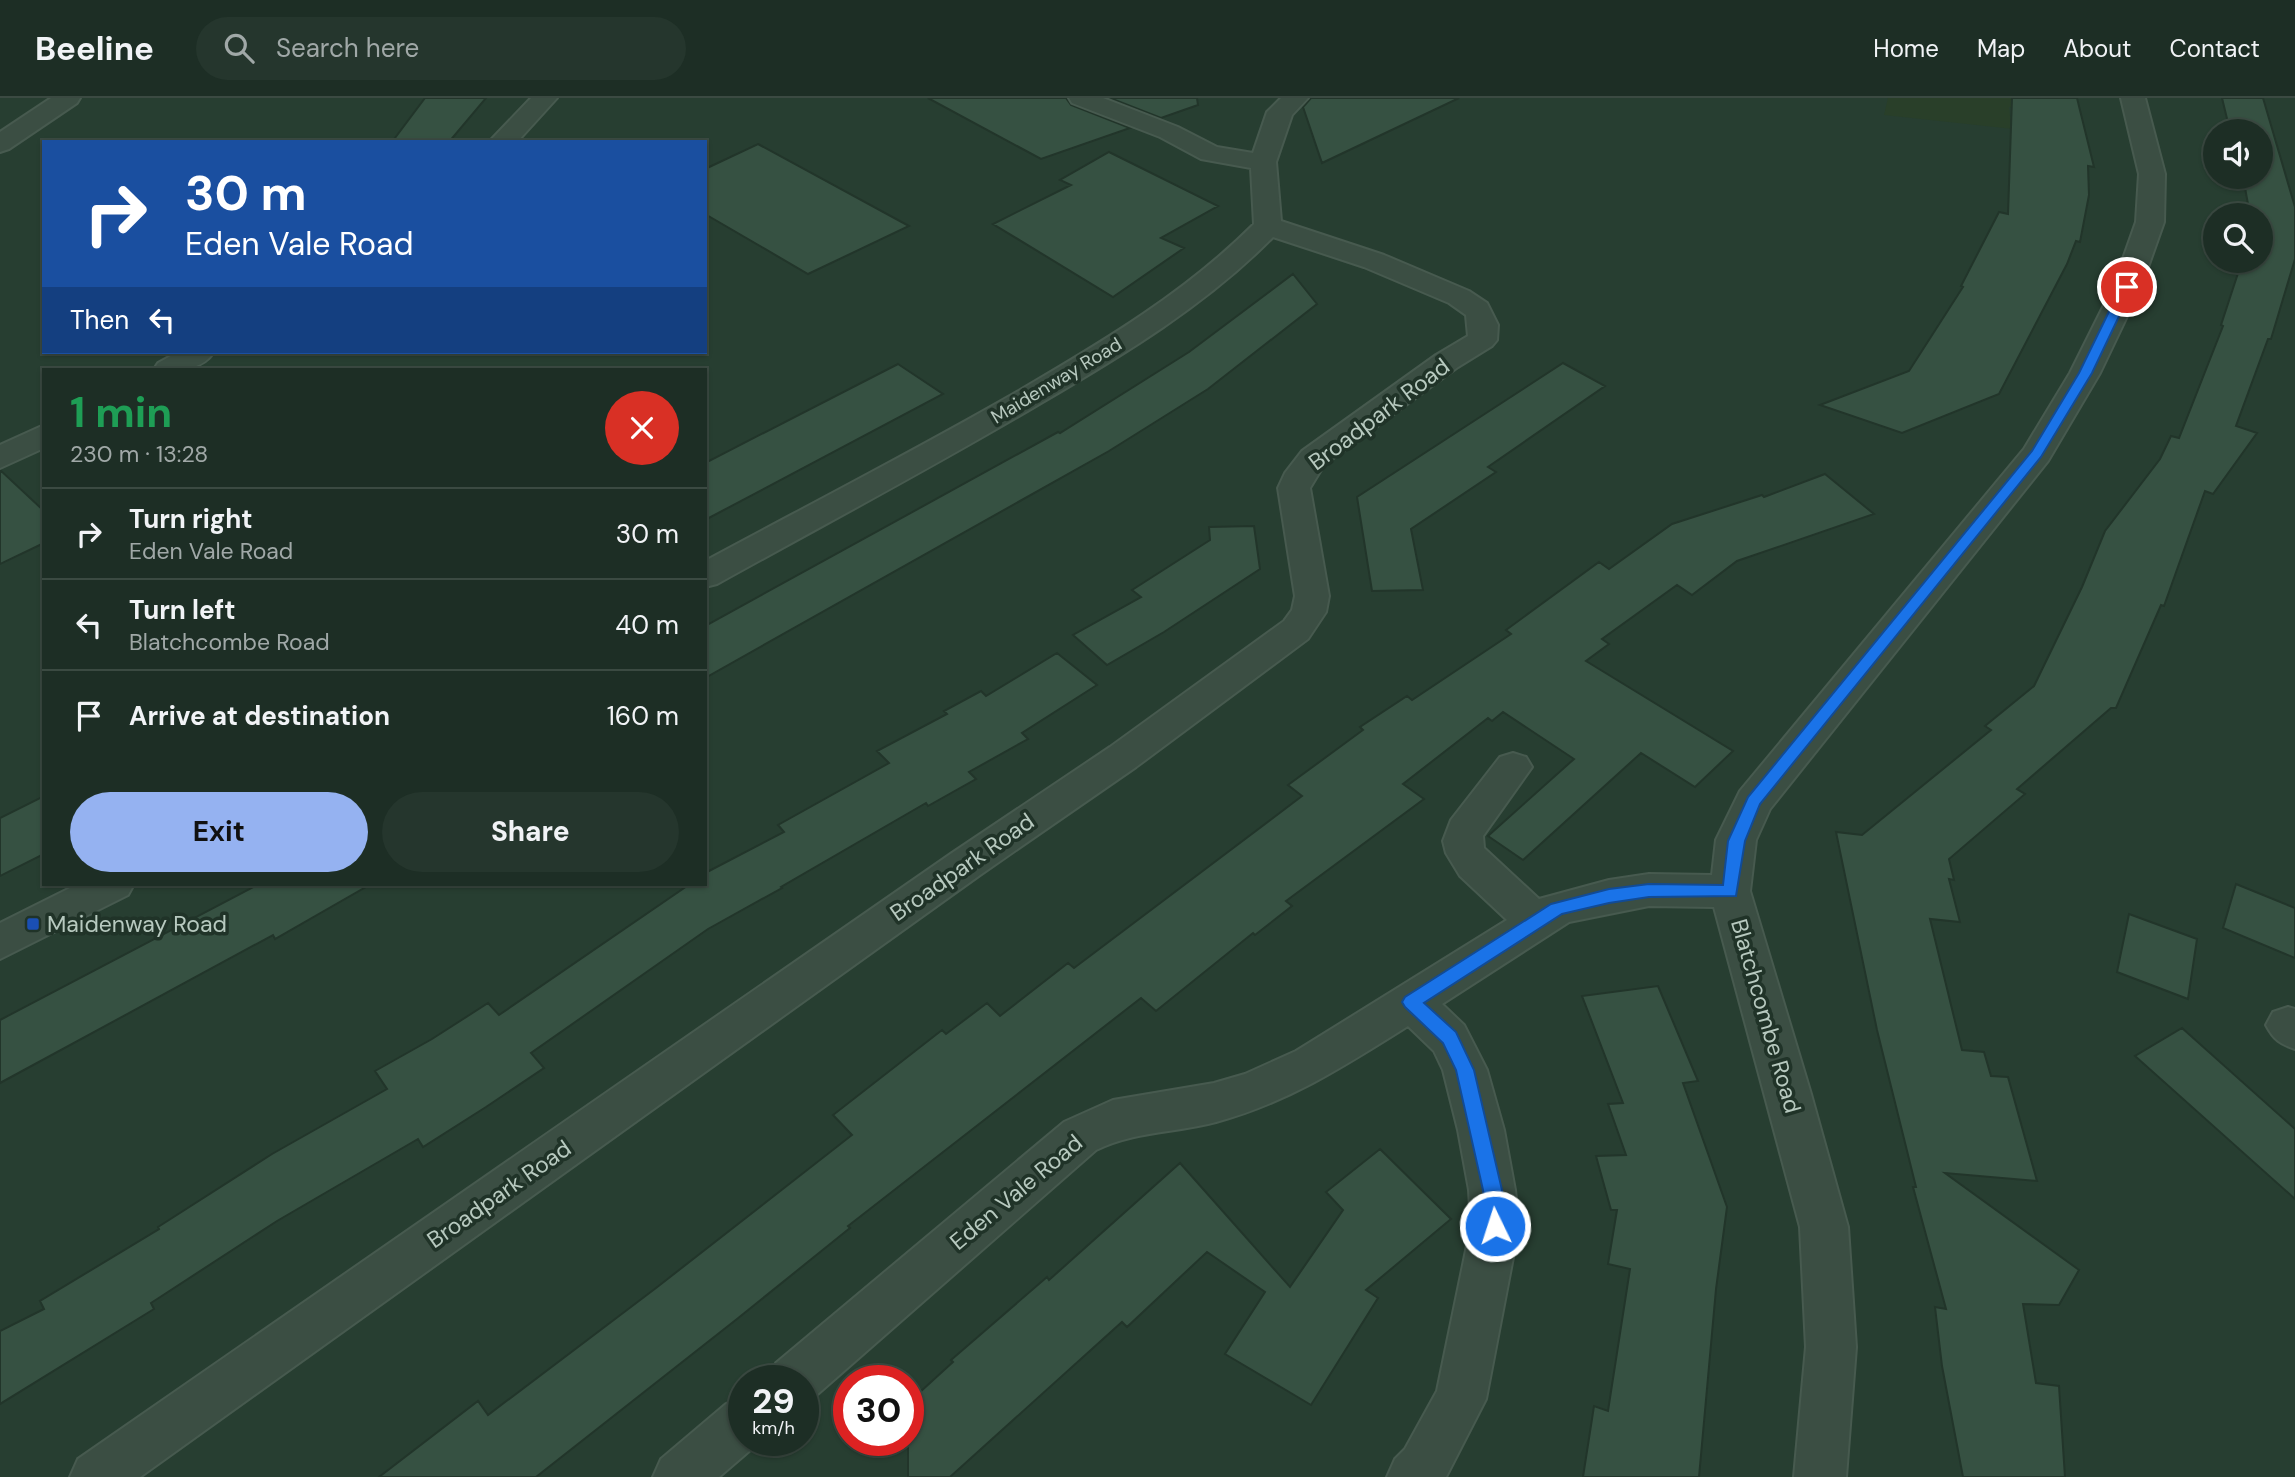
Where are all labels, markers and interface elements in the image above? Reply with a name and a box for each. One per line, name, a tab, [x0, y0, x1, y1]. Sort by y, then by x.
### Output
search box	[196, 17, 686, 80]
text: Beeline	[35, 27, 154, 70]
icon: search	[220, 29, 258, 67]
text: Search here	[276, 31, 419, 65]
text: Home	[1873, 33, 1939, 64]
text: Map	[1977, 33, 2025, 64]
text: About	[2063, 33, 2132, 64]
text: Contact	[2170, 33, 2260, 64]
map controls	[2203, 119, 2273, 273]
button: sound	[2203, 119, 2273, 189]
text: 30 m	[185, 161, 307, 225]
icon: right	[70, 168, 161, 259]
button: search	[2203, 203, 2273, 273]
text: Eden Vale Road	[185, 223, 414, 265]
pin	[2097, 257, 2157, 317]
icon: arrive	[2108, 268, 2146, 306]
icon: left	[143, 301, 181, 339]
text: Then	[70, 303, 129, 337]
street label: Maidenway Road	[986, 331, 1126, 429]
street label: Broadpark Road	[1302, 351, 1456, 477]
text: 1 min	[70, 385, 172, 440]
button: close	[605, 391, 679, 465]
text: 230 m · 13:28	[70, 439, 208, 469]
text: Turn right	[129, 502, 253, 536]
icon: right	[70, 515, 108, 553]
text: 30 m	[616, 517, 679, 551]
text: Eden Vale Road	[129, 536, 293, 566]
text: Turn left	[129, 593, 236, 627]
icon: left	[70, 606, 108, 644]
text: 40 m	[615, 608, 679, 642]
text: Blatchcombe Road	[129, 627, 330, 657]
icon: arrive	[70, 697, 108, 735]
text: Arrive at destination	[129, 699, 390, 733]
text: 160 m	[607, 699, 679, 733]
button: Exit	[70, 792, 368, 872]
button: Share	[382, 792, 679, 872]
street label: Broadpark Road	[884, 806, 1040, 928]
place label: Maidenway Road	[47, 909, 227, 939]
street label: Blatchcombe Road	[1724, 915, 1808, 1117]
marker: Maidenway Road	[25, 916, 41, 932]
street label: Eden Vale Road	[943, 1128, 1089, 1256]
street label: Broadpark Road	[421, 1133, 577, 1255]
position arrow	[1458, 1189, 1532, 1263]
speed limit sign: 30	[833, 1365, 924, 1456]
text: 29	[752, 1378, 795, 1424]
text: km/h	[752, 1416, 795, 1440]

